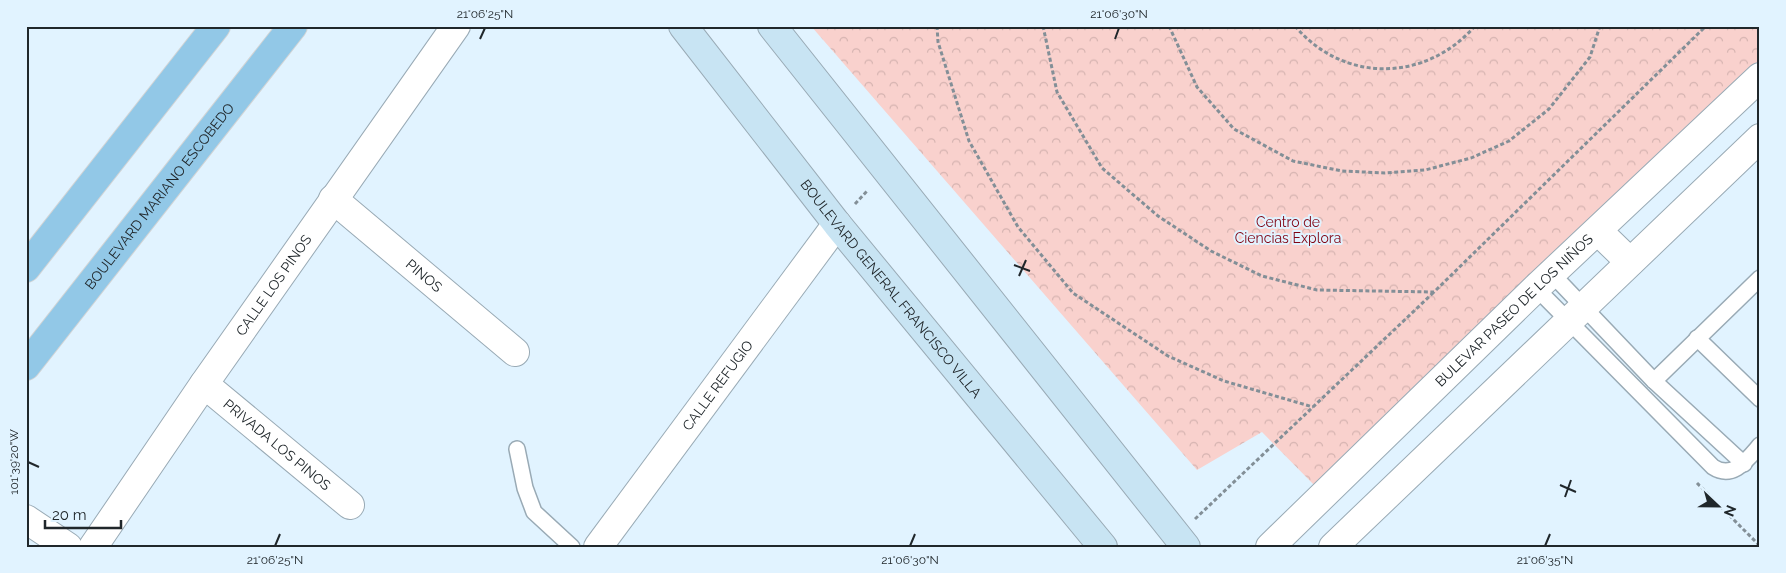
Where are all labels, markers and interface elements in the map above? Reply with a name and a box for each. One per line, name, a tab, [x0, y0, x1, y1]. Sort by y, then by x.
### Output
text: 21°06'25"N	[457, 7, 513, 21]
text: 21°06'30"N	[1090, 7, 1148, 21]
street label: BOULEVARD MARIANO ESCOBEDO	[81, 100, 237, 292]
street label: BOULEVARD GENERAL FRANCISCO VILLA	[797, 176, 985, 401]
park label: Centro de Ciencias Explora	[1235, 214, 1341, 246]
street label: BULEVAR PASEO DE LOS NIÑOS	[1432, 230, 1596, 390]
street label: CALLE LOS PINOS	[233, 231, 315, 339]
street label: PINOS	[403, 256, 446, 296]
street label: CALLE REFUGIO	[679, 337, 756, 434]
street label: PRIVADA LOS PINOS	[220, 396, 334, 494]
text: 101°39'20"W	[7, 429, 21, 495]
north arrow	[1694, 480, 1744, 530]
scale bar	[45, 498, 121, 530]
text: N	[1721, 503, 1739, 519]
text: 20 m	[52, 506, 87, 524]
text: 21°06'25"N	[247, 553, 303, 567]
text: 21°06'30"N	[881, 553, 939, 567]
text: 21°06'35"N	[1517, 553, 1573, 567]

